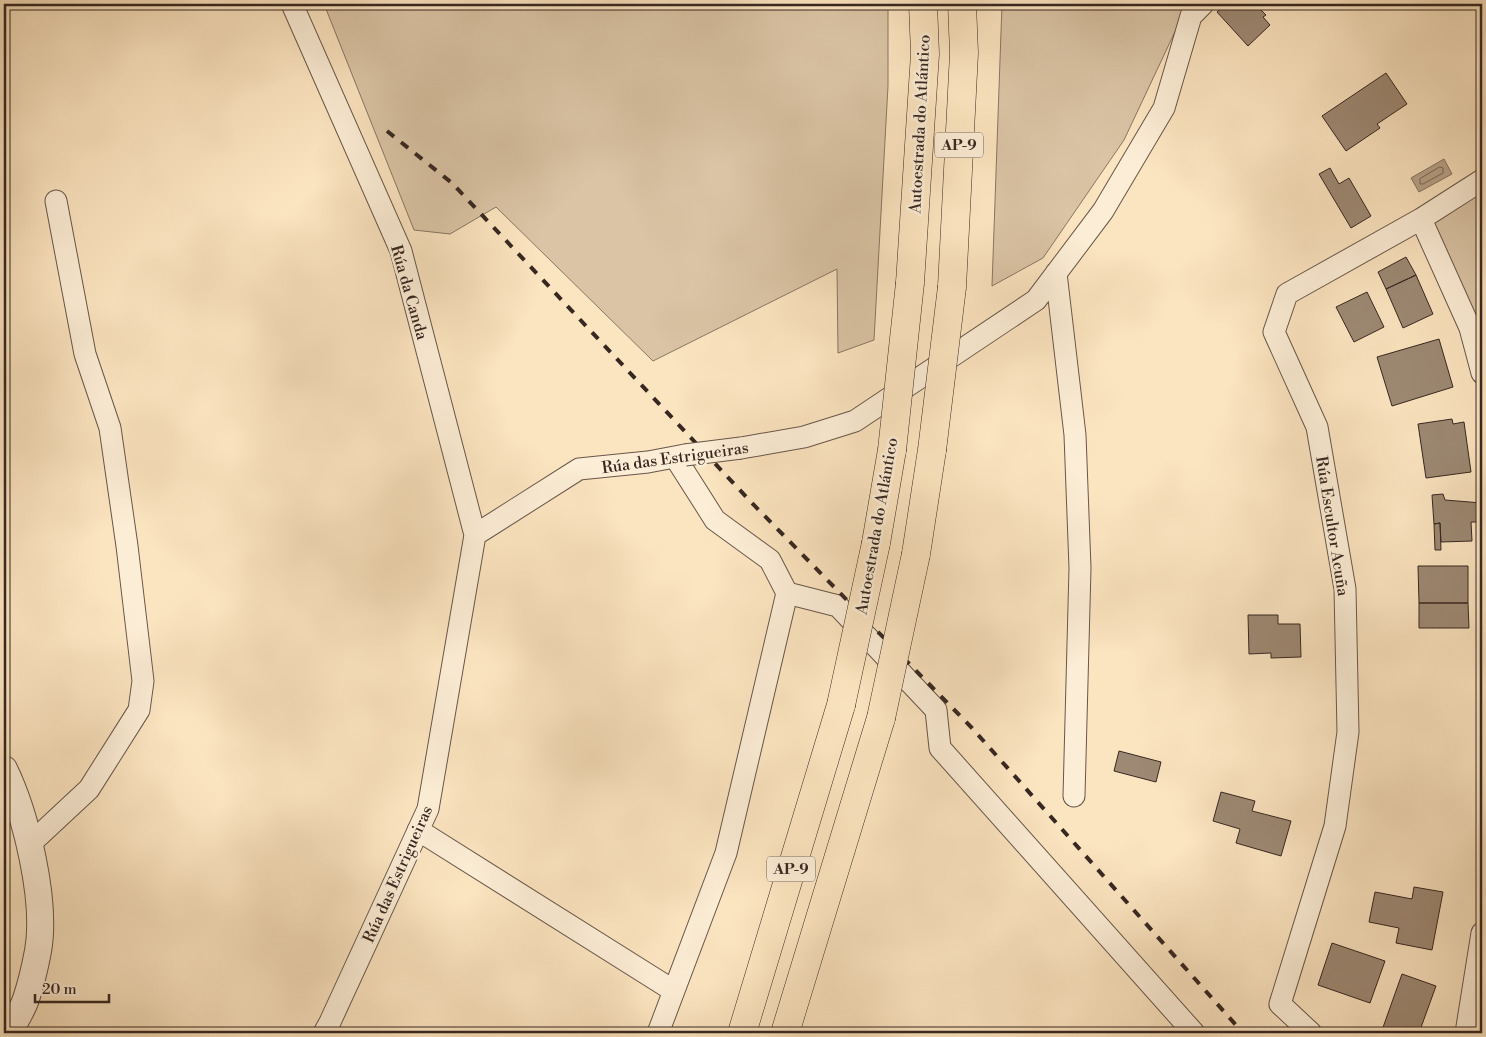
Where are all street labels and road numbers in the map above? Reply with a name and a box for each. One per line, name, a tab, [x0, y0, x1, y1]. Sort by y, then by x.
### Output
street label: Autoestrada do Atlántico	[905, 34, 935, 215]
road number: AP-9	[935, 132, 983, 158]
street label: Rúa da Canda	[386, 242, 432, 343]
street label: Autoestrada do Atlántico	[851, 436, 902, 617]
street label: Rúa das Estrigueiras	[600, 438, 750, 478]
street label: Rúa Escultor Acuña	[1311, 455, 1353, 599]
street label: Rúa das Estrigueiras	[359, 803, 437, 946]
road number: AP-9	[767, 856, 815, 882]

